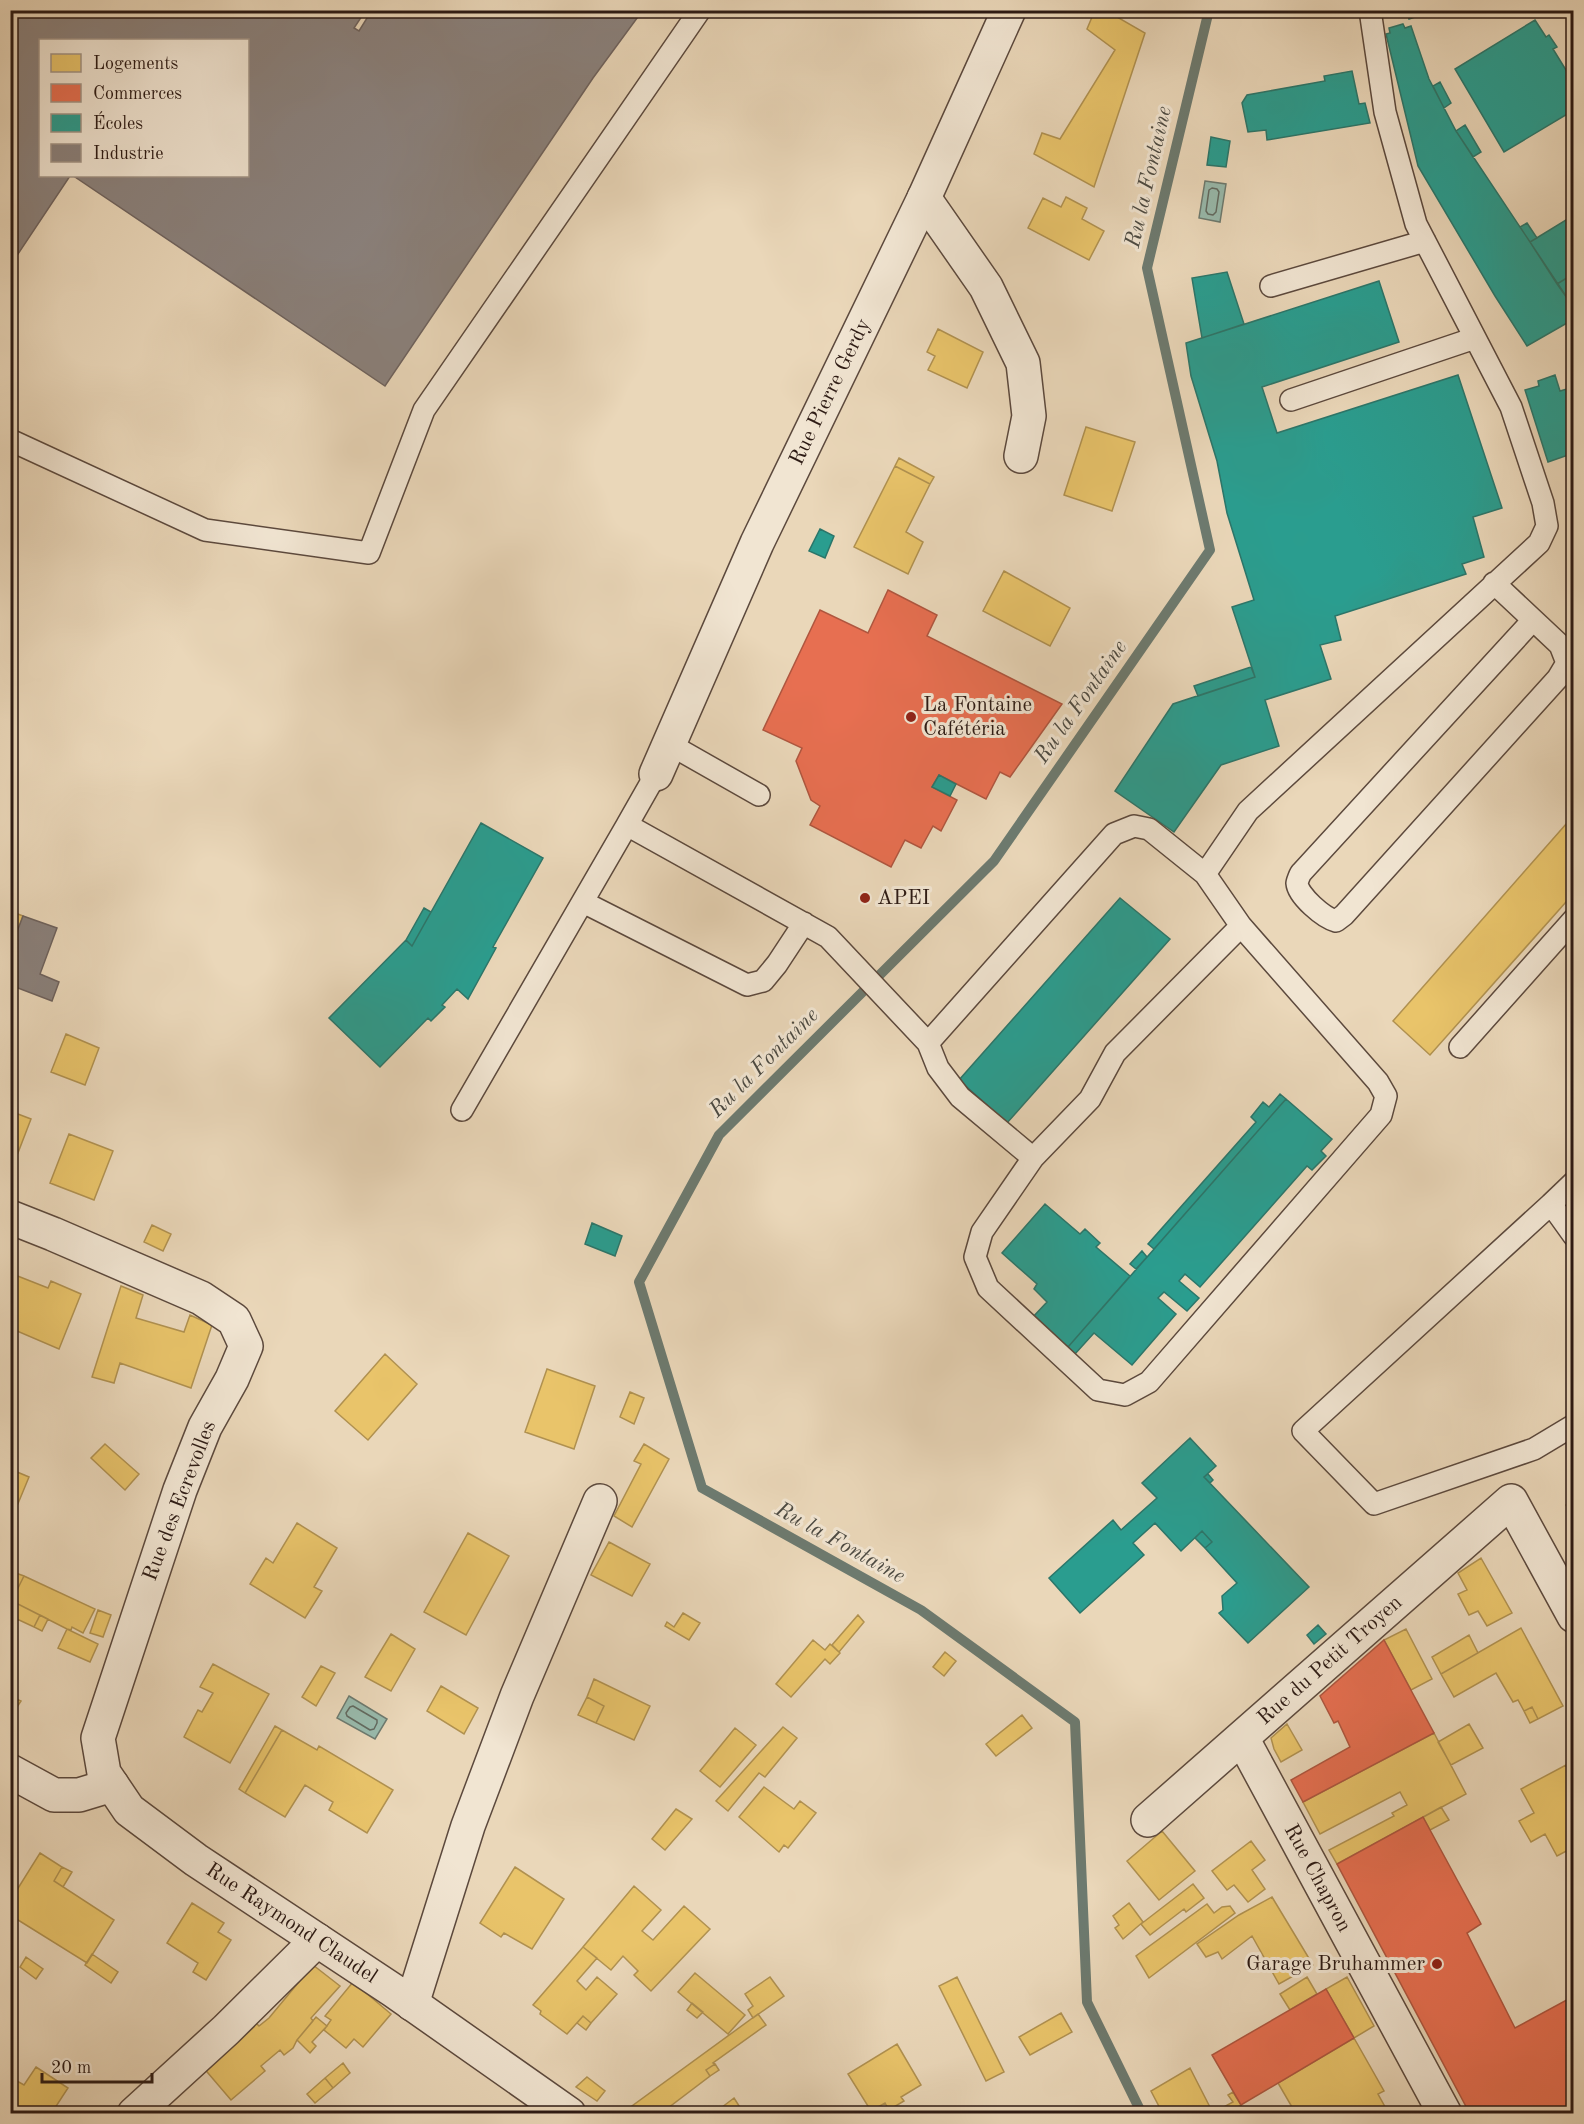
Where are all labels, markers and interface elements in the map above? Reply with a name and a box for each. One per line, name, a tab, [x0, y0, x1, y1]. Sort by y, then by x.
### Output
legend	[39, 39, 249, 177]
text: Logements	[93, 55, 179, 73]
text: Commerces	[93, 85, 182, 103]
water label: Ru la Fontaine	[1122, 104, 1176, 251]
text: Écoles	[93, 111, 143, 133]
text: Industrie	[93, 145, 163, 163]
street label: Rue Pierre Gerdy	[786, 315, 874, 468]
water label: Ru la Fontaine	[1030, 637, 1131, 768]
place label: La Fontaine Cafétéria	[923, 695, 1032, 740]
marker: La Fontaine Cafétéria	[904, 710, 918, 724]
place label: APEI	[877, 888, 930, 909]
marker: APEI	[858, 891, 872, 905]
water label: Ru la Fontaine	[704, 1004, 823, 1123]
street label: Rue des Ecrevolles	[140, 1418, 220, 1584]
water label: Ru la Fontaine	[771, 1498, 908, 1588]
street label: Rue du Petit Troyen	[1254, 1592, 1406, 1729]
street label: Rue Chapron	[1280, 1821, 1355, 1935]
street label: Rue Raymond Claudel	[202, 1859, 381, 1988]
place label: Garage Bruhammer	[1246, 1954, 1425, 1975]
marker: Garage Bruhammer	[1430, 1957, 1444, 1971]
scale bar	[42, 2046, 152, 2084]
text: 20 m	[51, 2059, 91, 2077]

